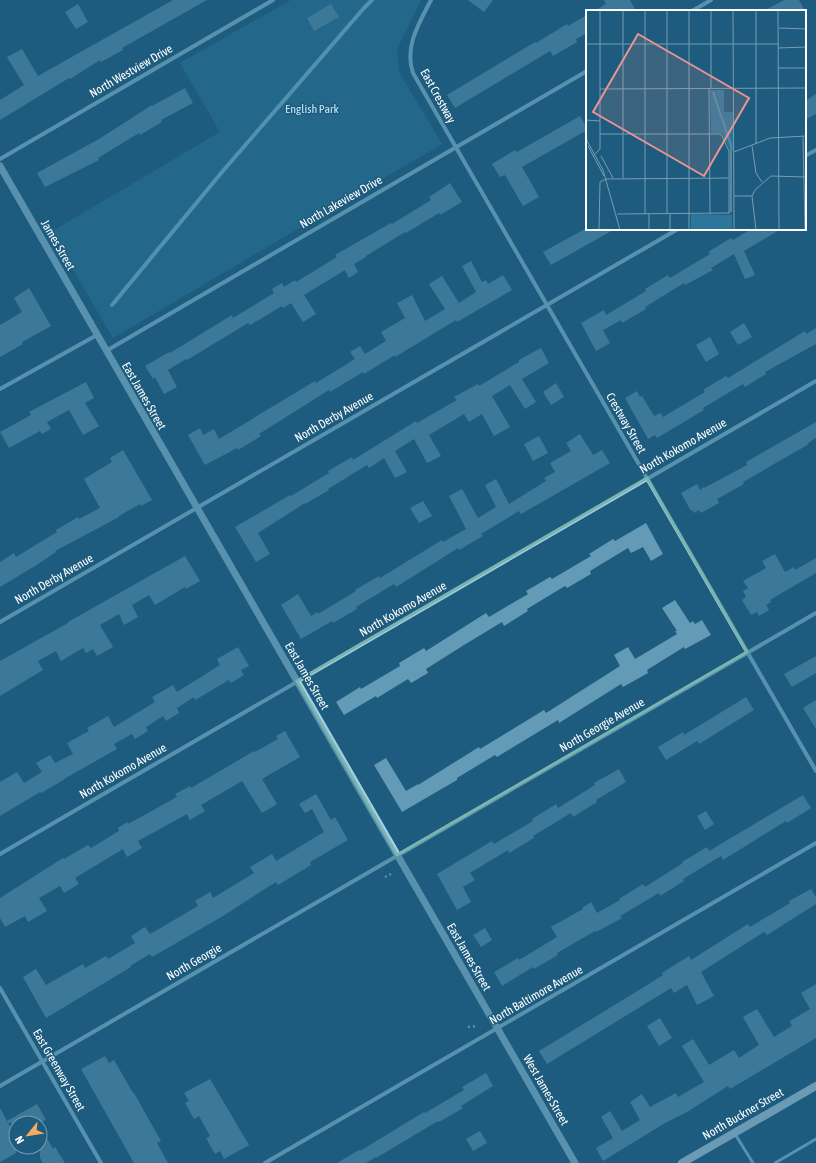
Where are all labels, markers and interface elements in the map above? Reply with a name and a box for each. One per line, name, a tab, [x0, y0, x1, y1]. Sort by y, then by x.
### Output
inset map	[586, 10, 806, 230]
street label: North Westview Drive	[87, 42, 175, 100]
street label: East Crestway	[417, 67, 459, 126]
park label: English Park	[285, 102, 340, 116]
street label: North Lakeview Drive	[297, 173, 385, 231]
street label: James Street	[38, 217, 78, 273]
street label: East James Street	[119, 360, 169, 433]
street label: North Derby Avenue	[292, 389, 376, 445]
street label: Crestway Street	[603, 390, 649, 456]
street label: North Kokomo Avenue	[637, 415, 729, 477]
street label: North Derby Avenue	[12, 551, 96, 607]
street label: North Kokomo Avenue	[357, 578, 449, 640]
street label: East James Street	[282, 640, 332, 713]
street label: North Georgie Avenue	[557, 695, 647, 755]
street label: North Kokomo Avenue	[77, 740, 169, 802]
street label: East James Street	[444, 921, 494, 994]
street label: North Georgie	[164, 941, 224, 983]
street label: North Baltimore Avenue	[487, 962, 585, 1028]
street label: East Greenway Street	[30, 1027, 88, 1114]
street label: West James Street	[520, 1052, 572, 1128]
street label: North Buckner Street	[700, 1085, 786, 1143]
north arrow	[8, 1115, 48, 1155]
text: N	[13, 1134, 26, 1146]

